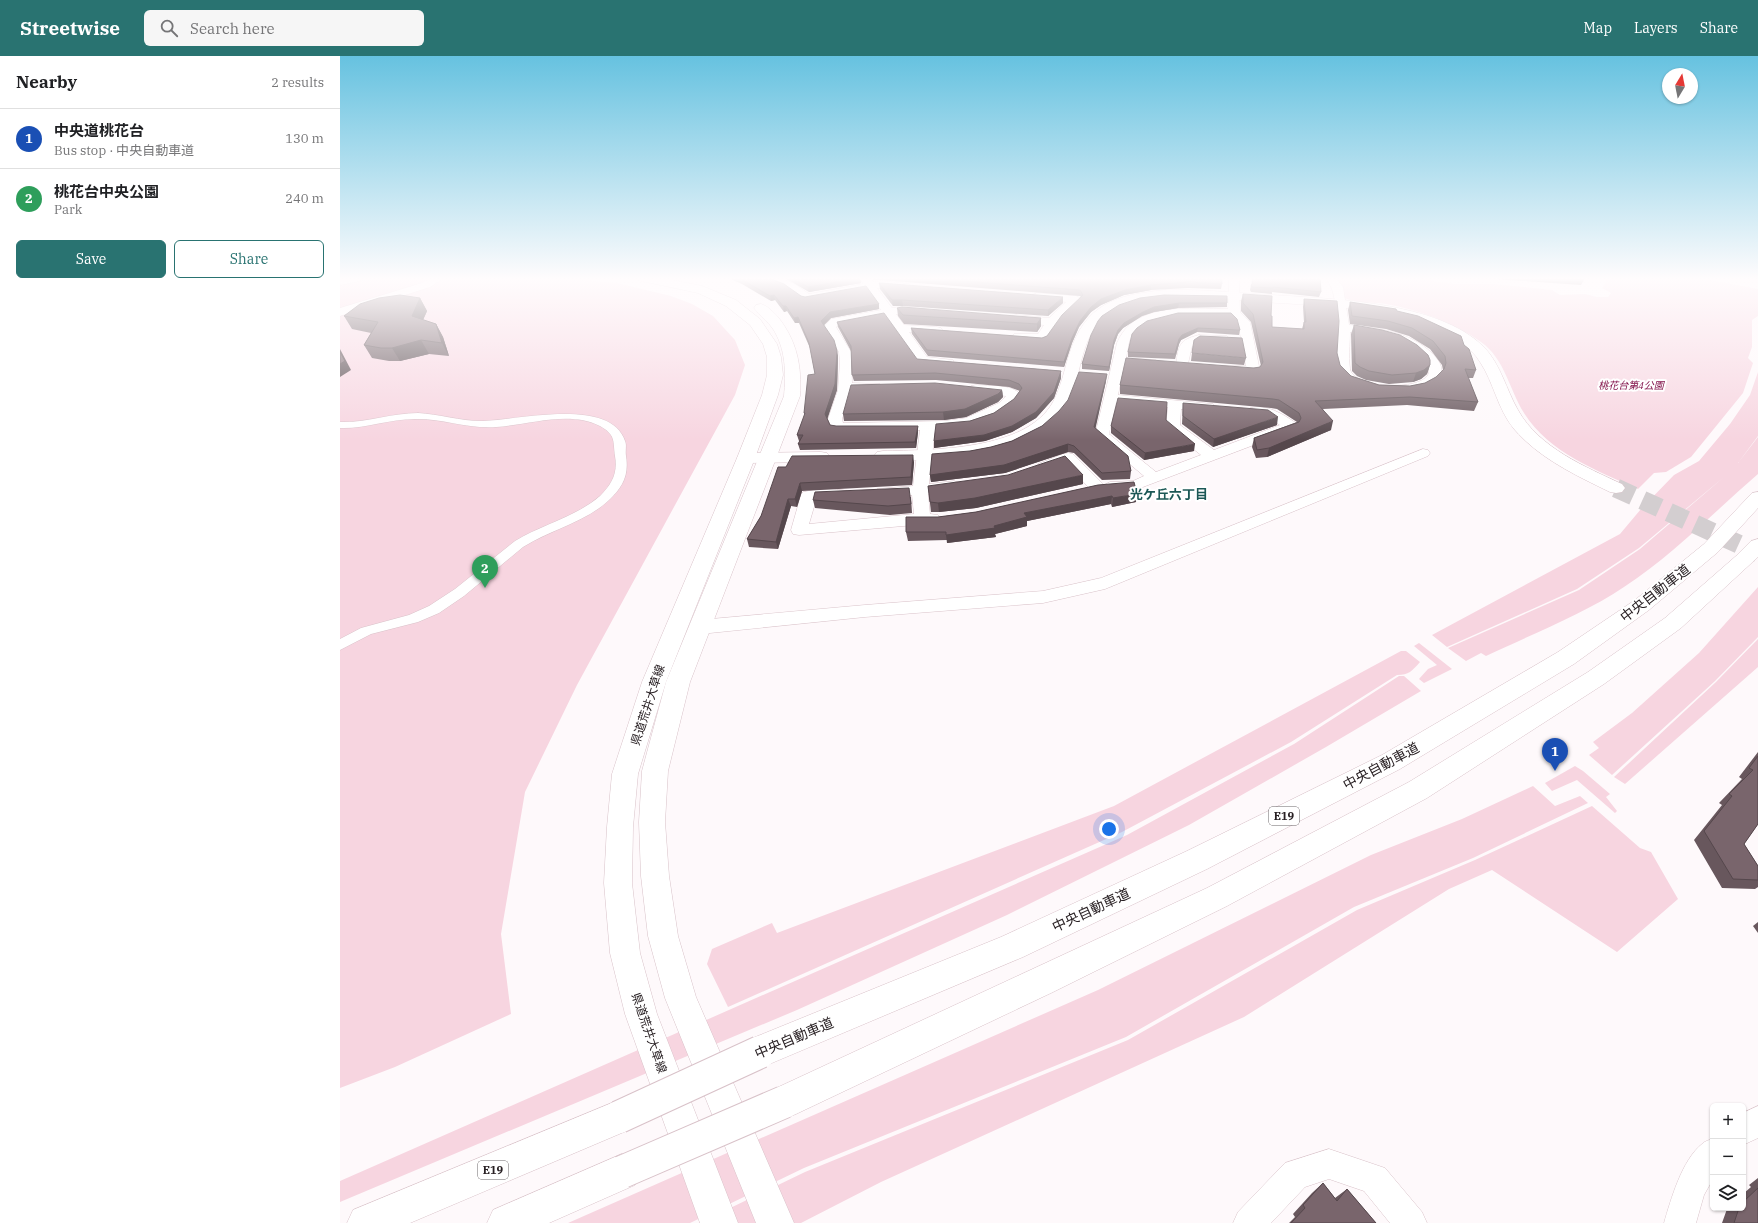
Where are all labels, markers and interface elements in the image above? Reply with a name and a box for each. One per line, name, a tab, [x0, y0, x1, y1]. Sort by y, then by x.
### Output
search box	[144, 10, 424, 46]
text: Streetwise	[20, 16, 120, 40]
icon: search	[158, 17, 180, 39]
text: Search here	[190, 19, 275, 38]
text: Map	[1584, 19, 1612, 37]
text: Layers	[1634, 19, 1678, 37]
text: Share	[1700, 19, 1738, 37]
north arrow	[1662, 68, 1698, 104]
text: Nearby	[16, 71, 77, 93]
text: 2 results	[271, 74, 324, 91]
text: 中央道桃花台	[54, 121, 144, 140]
text: 1	[25, 130, 33, 147]
text: 130 m	[285, 130, 324, 147]
text: Bus stop · 中央自動車道	[54, 142, 194, 159]
text: 桃花台中央公園	[54, 182, 159, 201]
text: 2	[25, 190, 33, 207]
text: 240 m	[285, 190, 324, 207]
text: Park	[54, 201, 82, 218]
button: Save	[16, 240, 166, 278]
button: Share	[174, 240, 324, 278]
park label: 桃花台第4公園	[1598, 379, 1666, 392]
district label: 光ケ丘六丁目	[1130, 486, 1208, 503]
pin: 2	[472, 555, 498, 588]
street label: 中央自動車道	[1616, 560, 1694, 626]
street label: 県道荒井大草線	[627, 663, 668, 747]
street label: 中央自動車道	[1340, 738, 1422, 794]
pin: 1	[1542, 738, 1568, 771]
road number: E19	[1269, 807, 1299, 825]
your location	[1099, 819, 1119, 839]
street label: 中央自動車道	[1049, 884, 1133, 936]
street label: 県道荒井大草線	[629, 991, 670, 1075]
street label: 中央自動車道	[752, 1013, 836, 1063]
map controls	[1710, 1103, 1746, 1211]
button: +	[1710, 1103, 1746, 1139]
button: −	[1710, 1139, 1746, 1175]
road number: E19	[478, 1161, 508, 1179]
button: layers	[1710, 1175, 1746, 1211]

